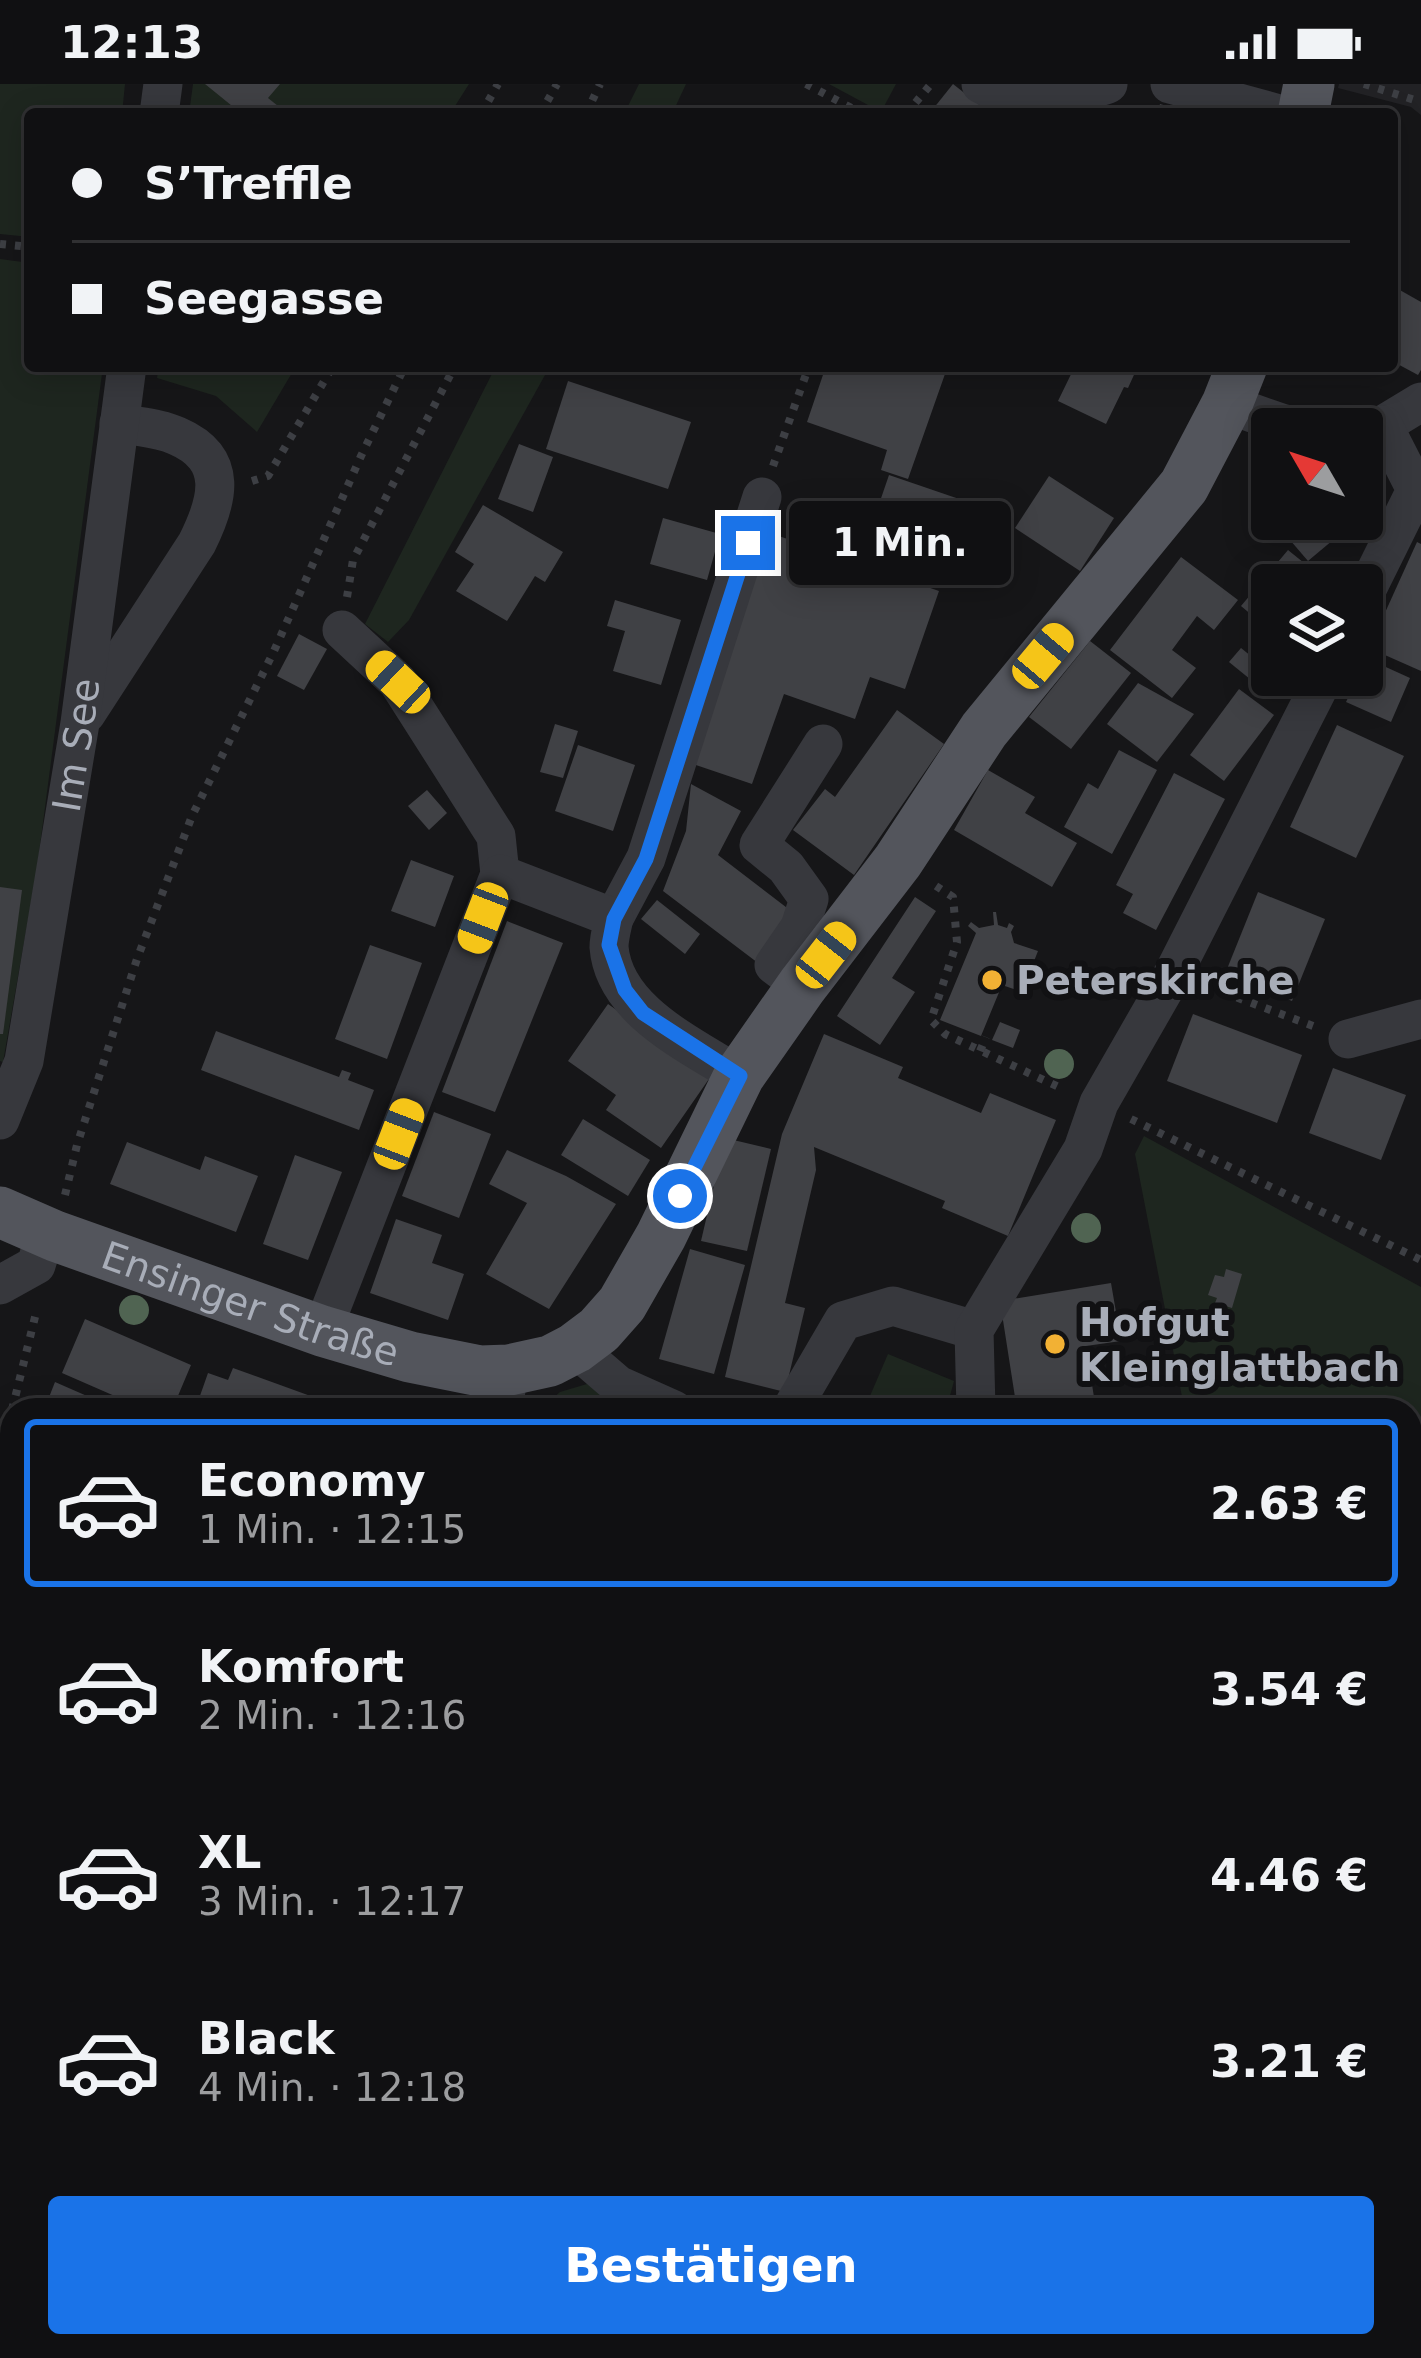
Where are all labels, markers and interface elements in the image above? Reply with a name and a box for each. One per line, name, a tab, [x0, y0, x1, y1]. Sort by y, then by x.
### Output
text: 12:13	[60, 16, 203, 69]
text: S’Treffle	[144, 157, 353, 210]
text: Seegasse	[144, 272, 384, 325]
north arrow	[1251, 408, 1383, 540]
map controls	[1251, 408, 1383, 696]
callout: 1 Min.	[790, 501, 1012, 585]
route end	[721, 516, 775, 570]
text: 1 Min.	[832, 520, 968, 565]
button: layers	[1251, 564, 1383, 696]
car	[1006, 617, 1080, 695]
car	[359, 644, 437, 720]
street label: Im See	[43, 675, 108, 815]
car	[453, 878, 513, 958]
car	[790, 916, 862, 994]
place label: Peterskirche	[1016, 958, 1294, 1003]
marker: Peterskirche	[979, 967, 1005, 993]
car	[369, 1094, 429, 1174]
route start	[653, 1169, 707, 1223]
street label: Ensinger Straße	[96, 1232, 404, 1375]
place label: Hofgut Kleinglattbach	[1079, 1300, 1400, 1390]
marker: Hofgut Kleinglattbach	[1042, 1331, 1068, 1357]
icon: car	[54, 1449, 162, 1557]
text: Economy	[198, 1454, 426, 1507]
text: 2.63 €	[1210, 1477, 1368, 1530]
text: 1 Min. · 12:15	[198, 1507, 466, 1552]
icon: car	[54, 1635, 162, 1743]
text: Komfort	[198, 1640, 404, 1693]
text: 3.54 €	[1210, 1663, 1368, 1716]
text: 2 Min. · 12:16	[198, 1693, 466, 1738]
icon: car	[54, 1821, 162, 1929]
text: XL	[198, 1826, 261, 1879]
text: 4.46 €	[1210, 1849, 1368, 1902]
text: 3 Min. · 12:17	[198, 1879, 466, 1924]
icon: car	[54, 2007, 162, 2115]
text: Black	[198, 2012, 335, 2065]
text: 3.21 €	[1210, 2035, 1368, 2088]
text: 4 Min. · 12:18	[198, 2065, 466, 2110]
button: Bestätigen	[48, 2196, 1374, 2334]

